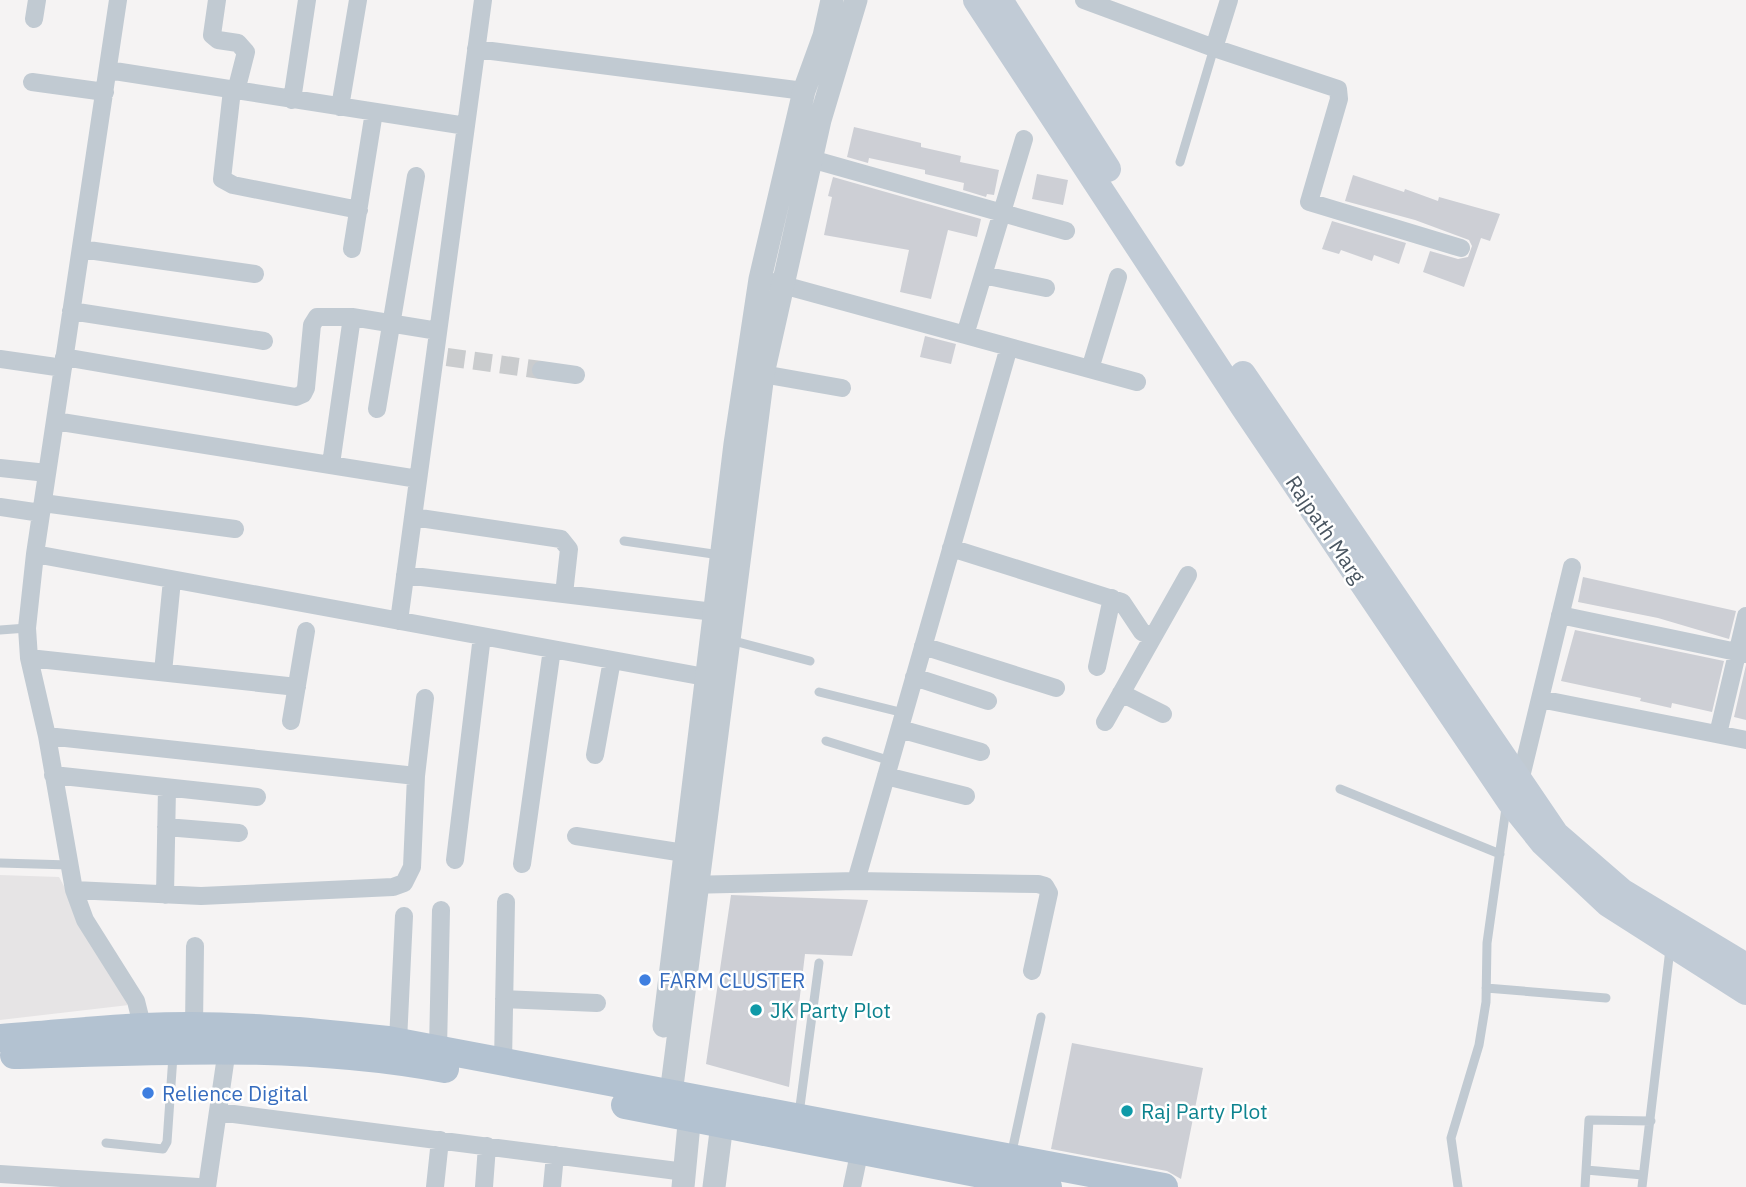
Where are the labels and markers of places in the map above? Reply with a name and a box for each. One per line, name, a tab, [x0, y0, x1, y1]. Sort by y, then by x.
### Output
place label: FARM CLUSTER	[659, 966, 806, 994]
marker: FARM CLUSTER	[637, 972, 653, 988]
place label: JK Party Plot	[770, 996, 891, 1024]
marker: JK Party Plot	[748, 1002, 764, 1018]
place label: Relience Digital	[162, 1079, 308, 1107]
marker: Relience Digital	[140, 1085, 156, 1101]
place label: Raj Party Plot	[1141, 1097, 1268, 1125]
marker: Raj Party Plot	[1119, 1103, 1135, 1119]

